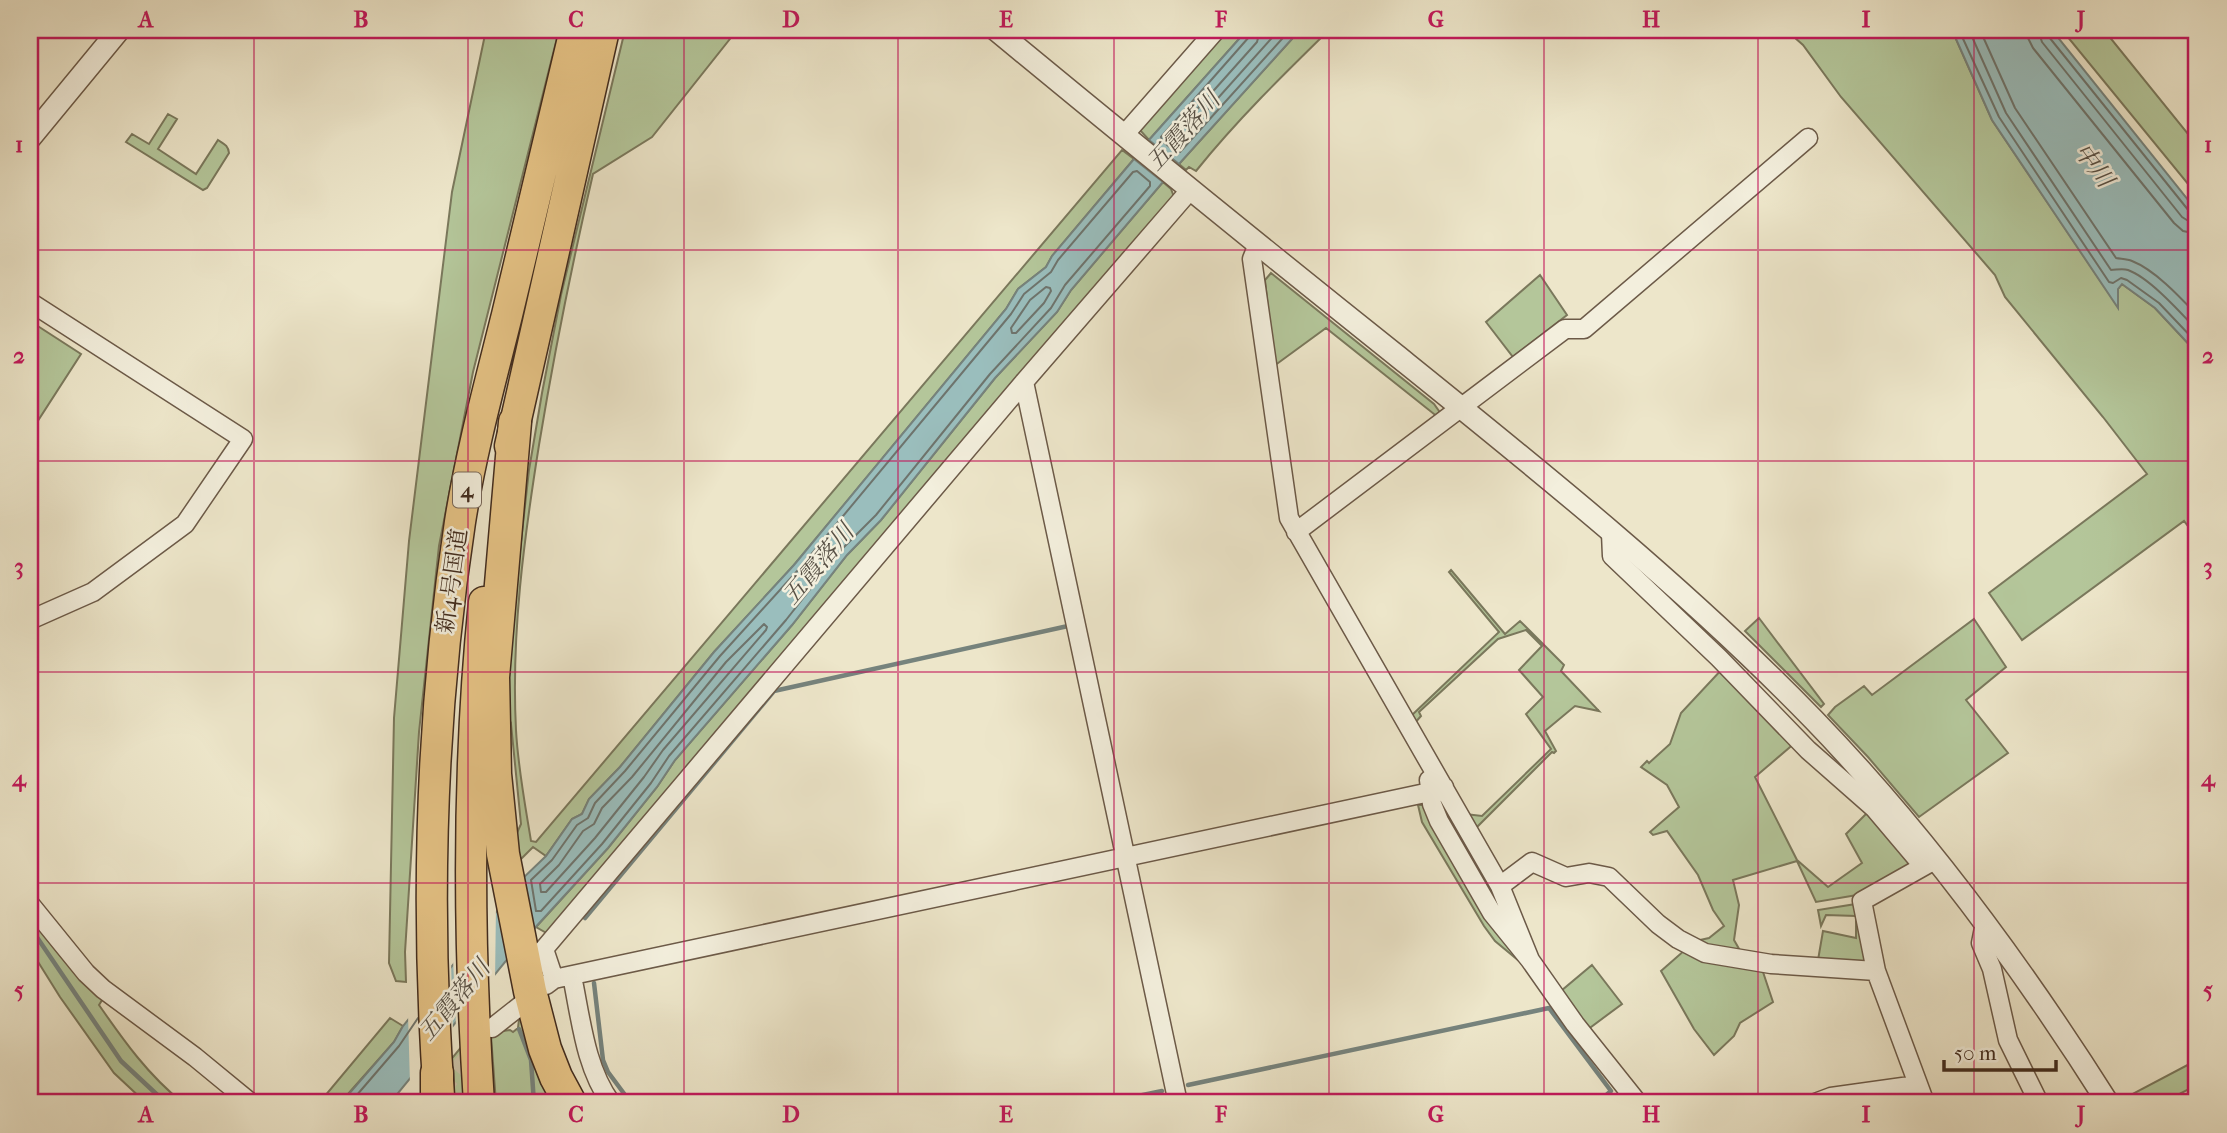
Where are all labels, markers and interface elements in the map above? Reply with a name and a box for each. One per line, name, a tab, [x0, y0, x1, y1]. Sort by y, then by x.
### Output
text: A	[137, 6, 155, 33]
text: B	[354, 6, 369, 33]
text: C	[568, 6, 584, 33]
text: D	[782, 6, 800, 33]
text: E	[999, 6, 1013, 33]
text: F	[1214, 6, 1228, 33]
text: G	[1428, 6, 1444, 33]
text: H	[1642, 6, 1660, 33]
text: I	[1862, 6, 1871, 33]
text: J	[2075, 6, 2086, 33]
water label: 五霞落川	[1140, 84, 1228, 176]
text: 1	[15, 131, 23, 158]
text: 1	[2204, 131, 2212, 158]
water label: 中川	[2068, 137, 2121, 195]
text: 2	[13, 342, 25, 369]
text: 2	[2202, 342, 2214, 369]
road number: 4	[453, 472, 481, 508]
water label: 五霞落川	[776, 516, 862, 610]
street label: 新4号国道	[431, 527, 473, 635]
text: 3	[14, 553, 24, 580]
text: 3	[2203, 553, 2213, 580]
text: 4	[11, 765, 27, 792]
text: 4	[2200, 765, 2216, 792]
water label: 五霞落川	[412, 952, 498, 1046]
text: 5	[14, 976, 24, 1003]
text: 5	[2203, 976, 2213, 1003]
scale bar	[1944, 1028, 2056, 1072]
text: 50 m	[1954, 1041, 1997, 1065]
text: A	[137, 1101, 155, 1128]
text: B	[354, 1101, 369, 1128]
text: C	[568, 1101, 584, 1128]
text: D	[782, 1101, 800, 1128]
text: E	[999, 1101, 1013, 1128]
text: F	[1214, 1101, 1228, 1128]
text: G	[1428, 1101, 1444, 1128]
text: H	[1642, 1101, 1660, 1128]
text: I	[1862, 1101, 1871, 1128]
text: J	[2075, 1101, 2086, 1128]

